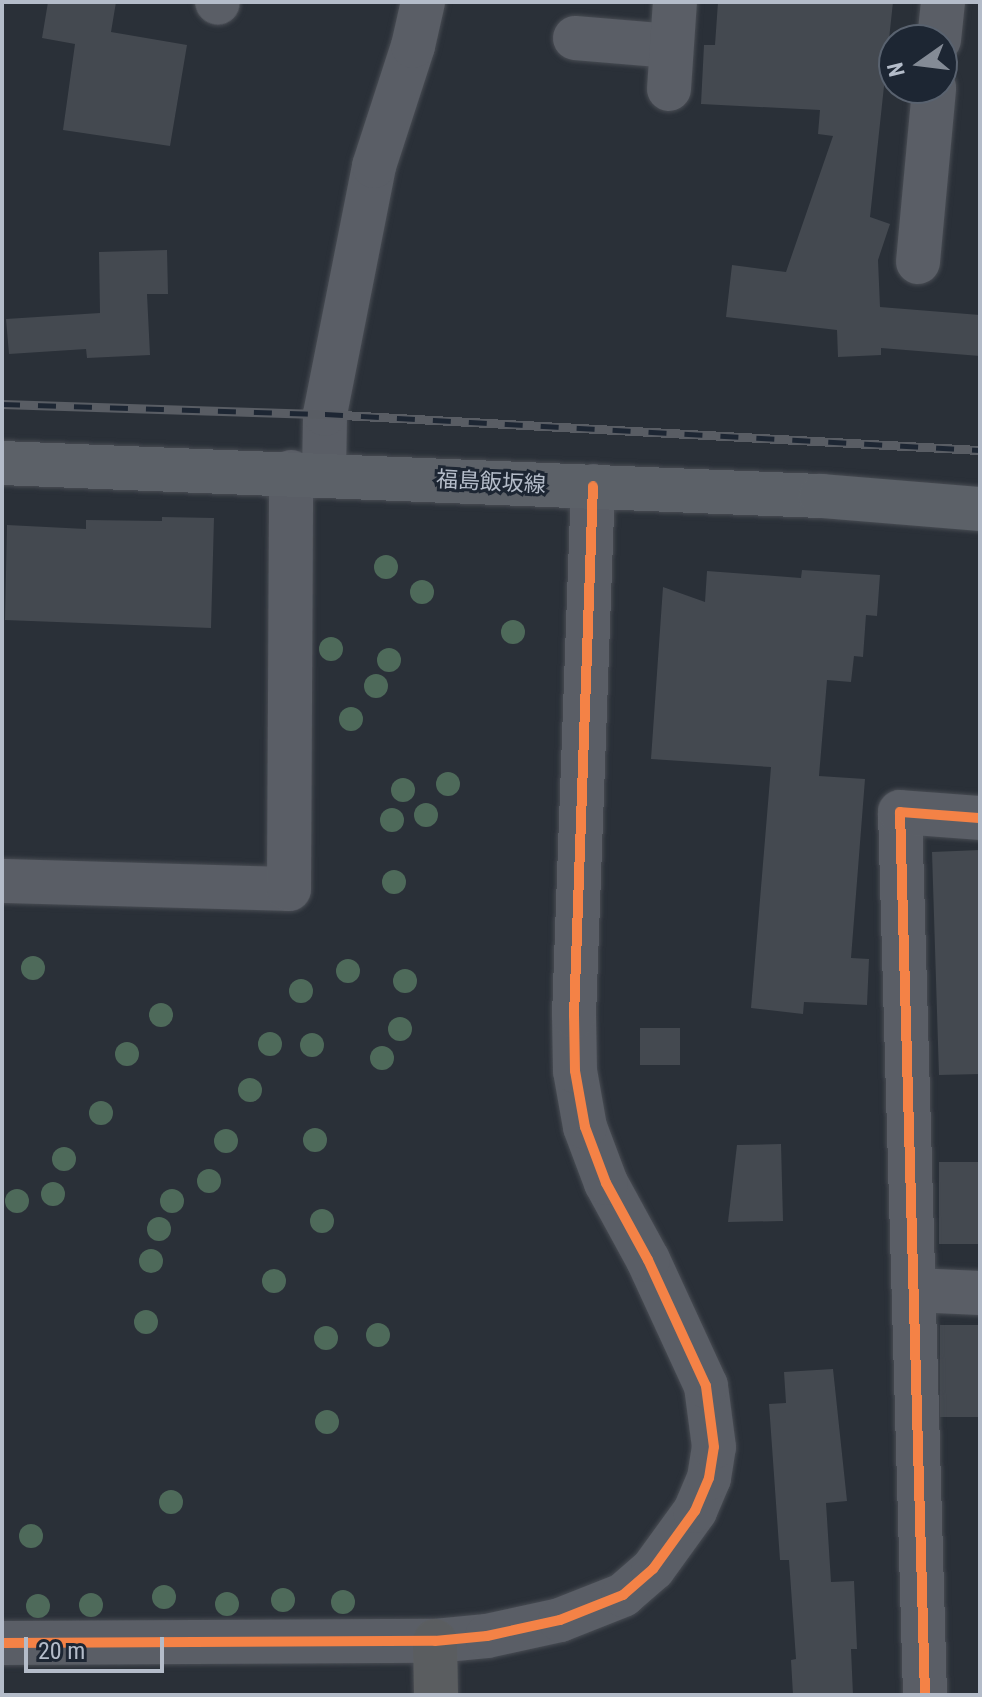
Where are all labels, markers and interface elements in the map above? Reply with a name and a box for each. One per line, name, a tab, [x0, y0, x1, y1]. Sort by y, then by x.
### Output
north arrow	[878, 24, 958, 104]
text: N	[882, 60, 910, 79]
street label: 福島飯坂線	[435, 466, 547, 498]
scale bar	[28, 1621, 168, 1671]
text: 20 m	[38, 1637, 85, 1665]

